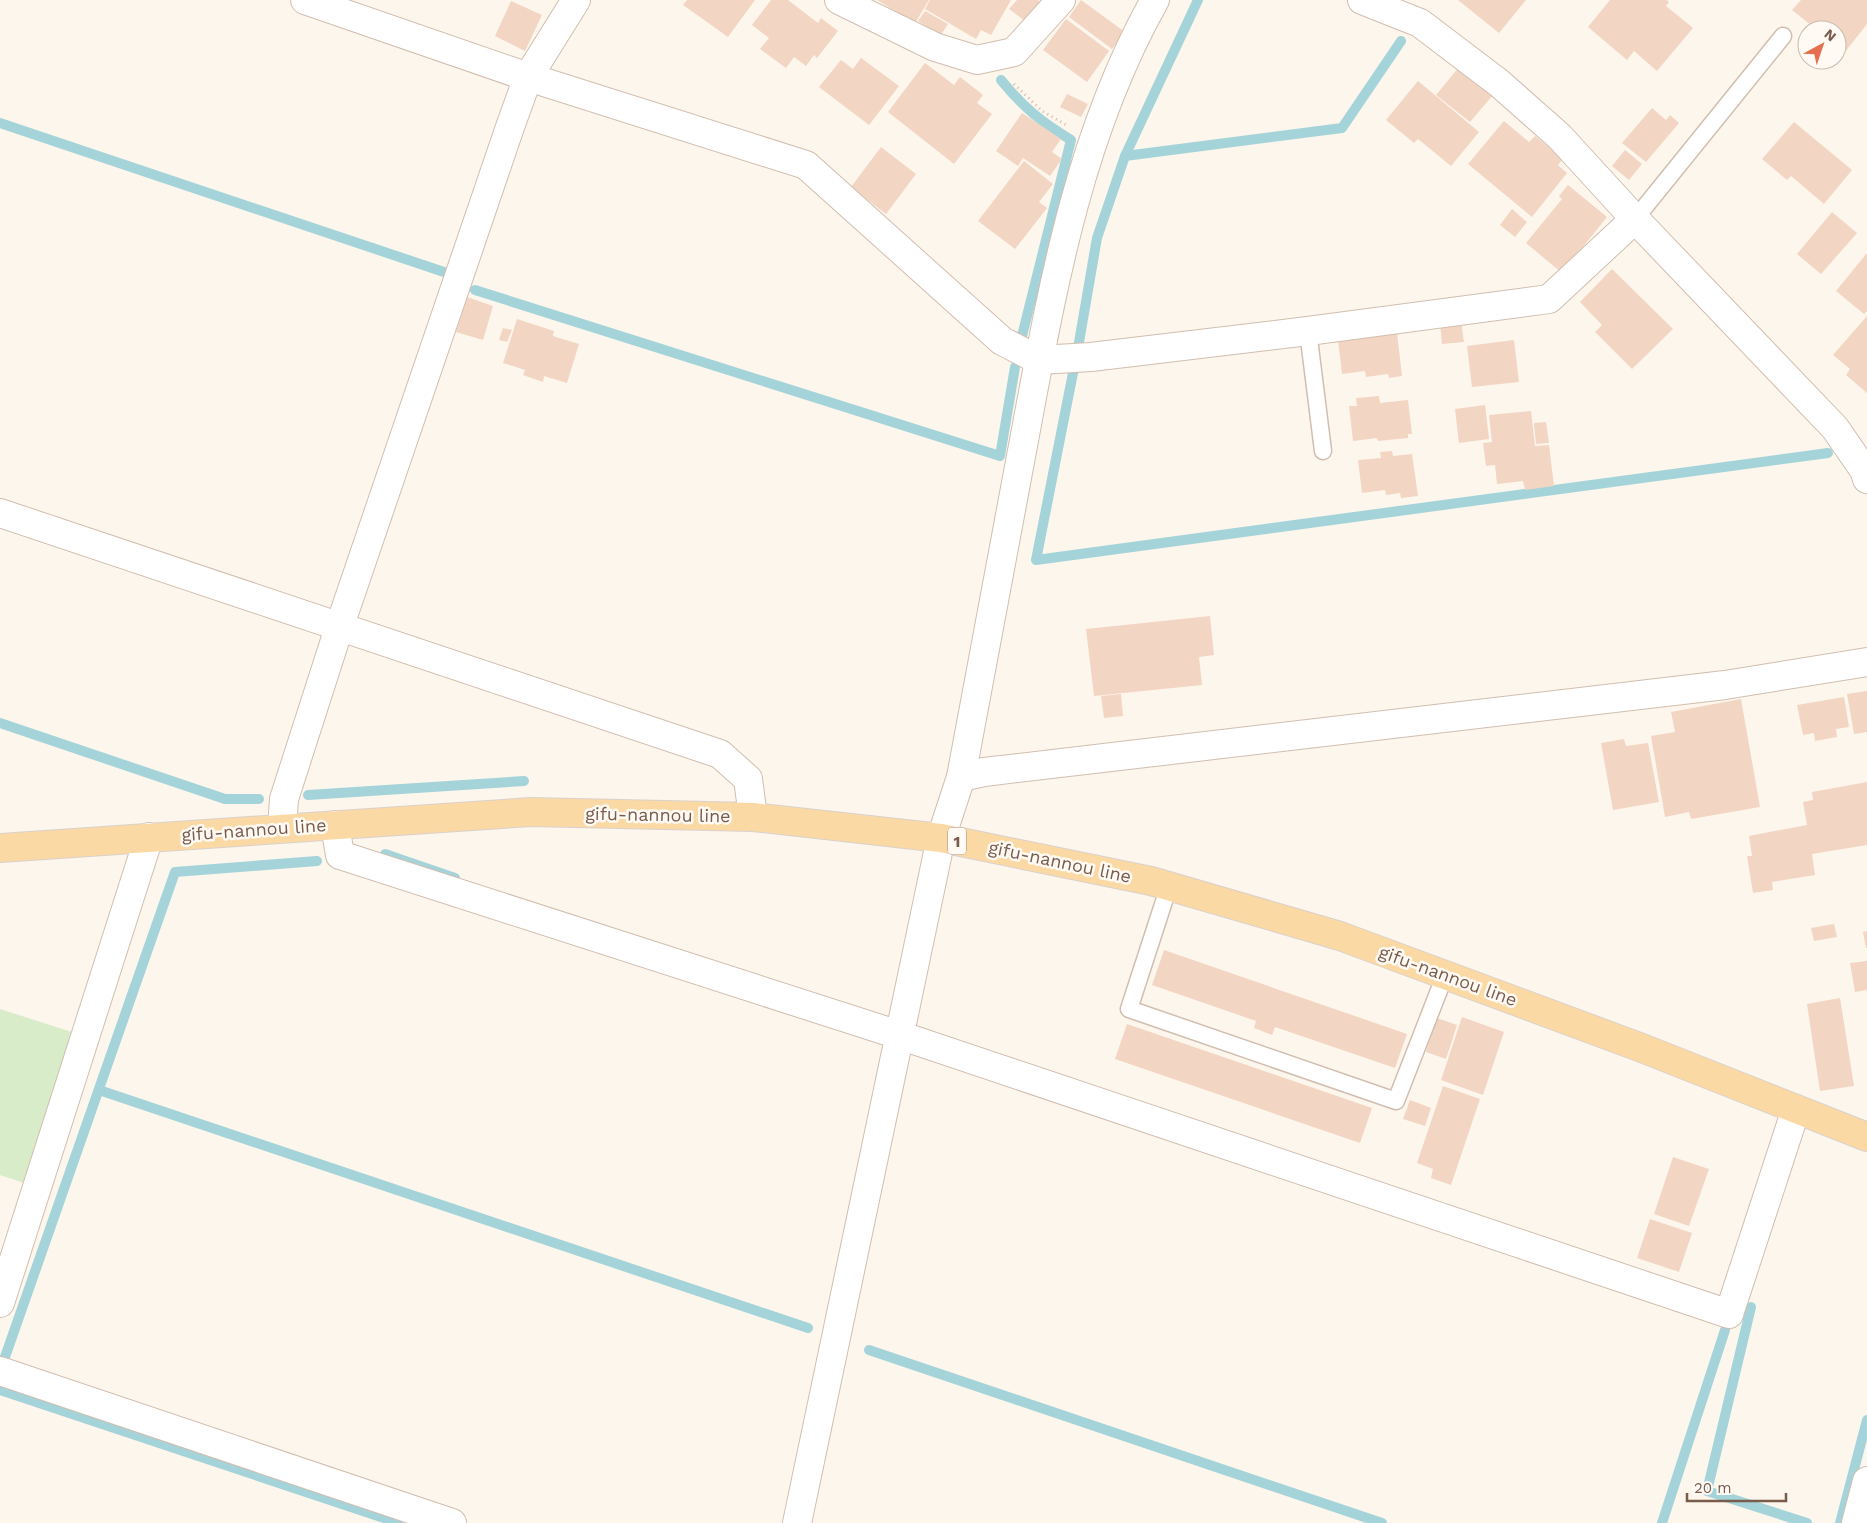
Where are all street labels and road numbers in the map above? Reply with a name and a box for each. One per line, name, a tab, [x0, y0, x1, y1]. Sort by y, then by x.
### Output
street label: gifu-nannou line	[585, 803, 731, 826]
street label: gifu-nannou line	[181, 814, 327, 845]
road number: 1	[948, 828, 966, 854]
street label: gifu-nannou line	[987, 836, 1133, 887]
street label: gifu-nannou line	[1376, 941, 1520, 1010]

